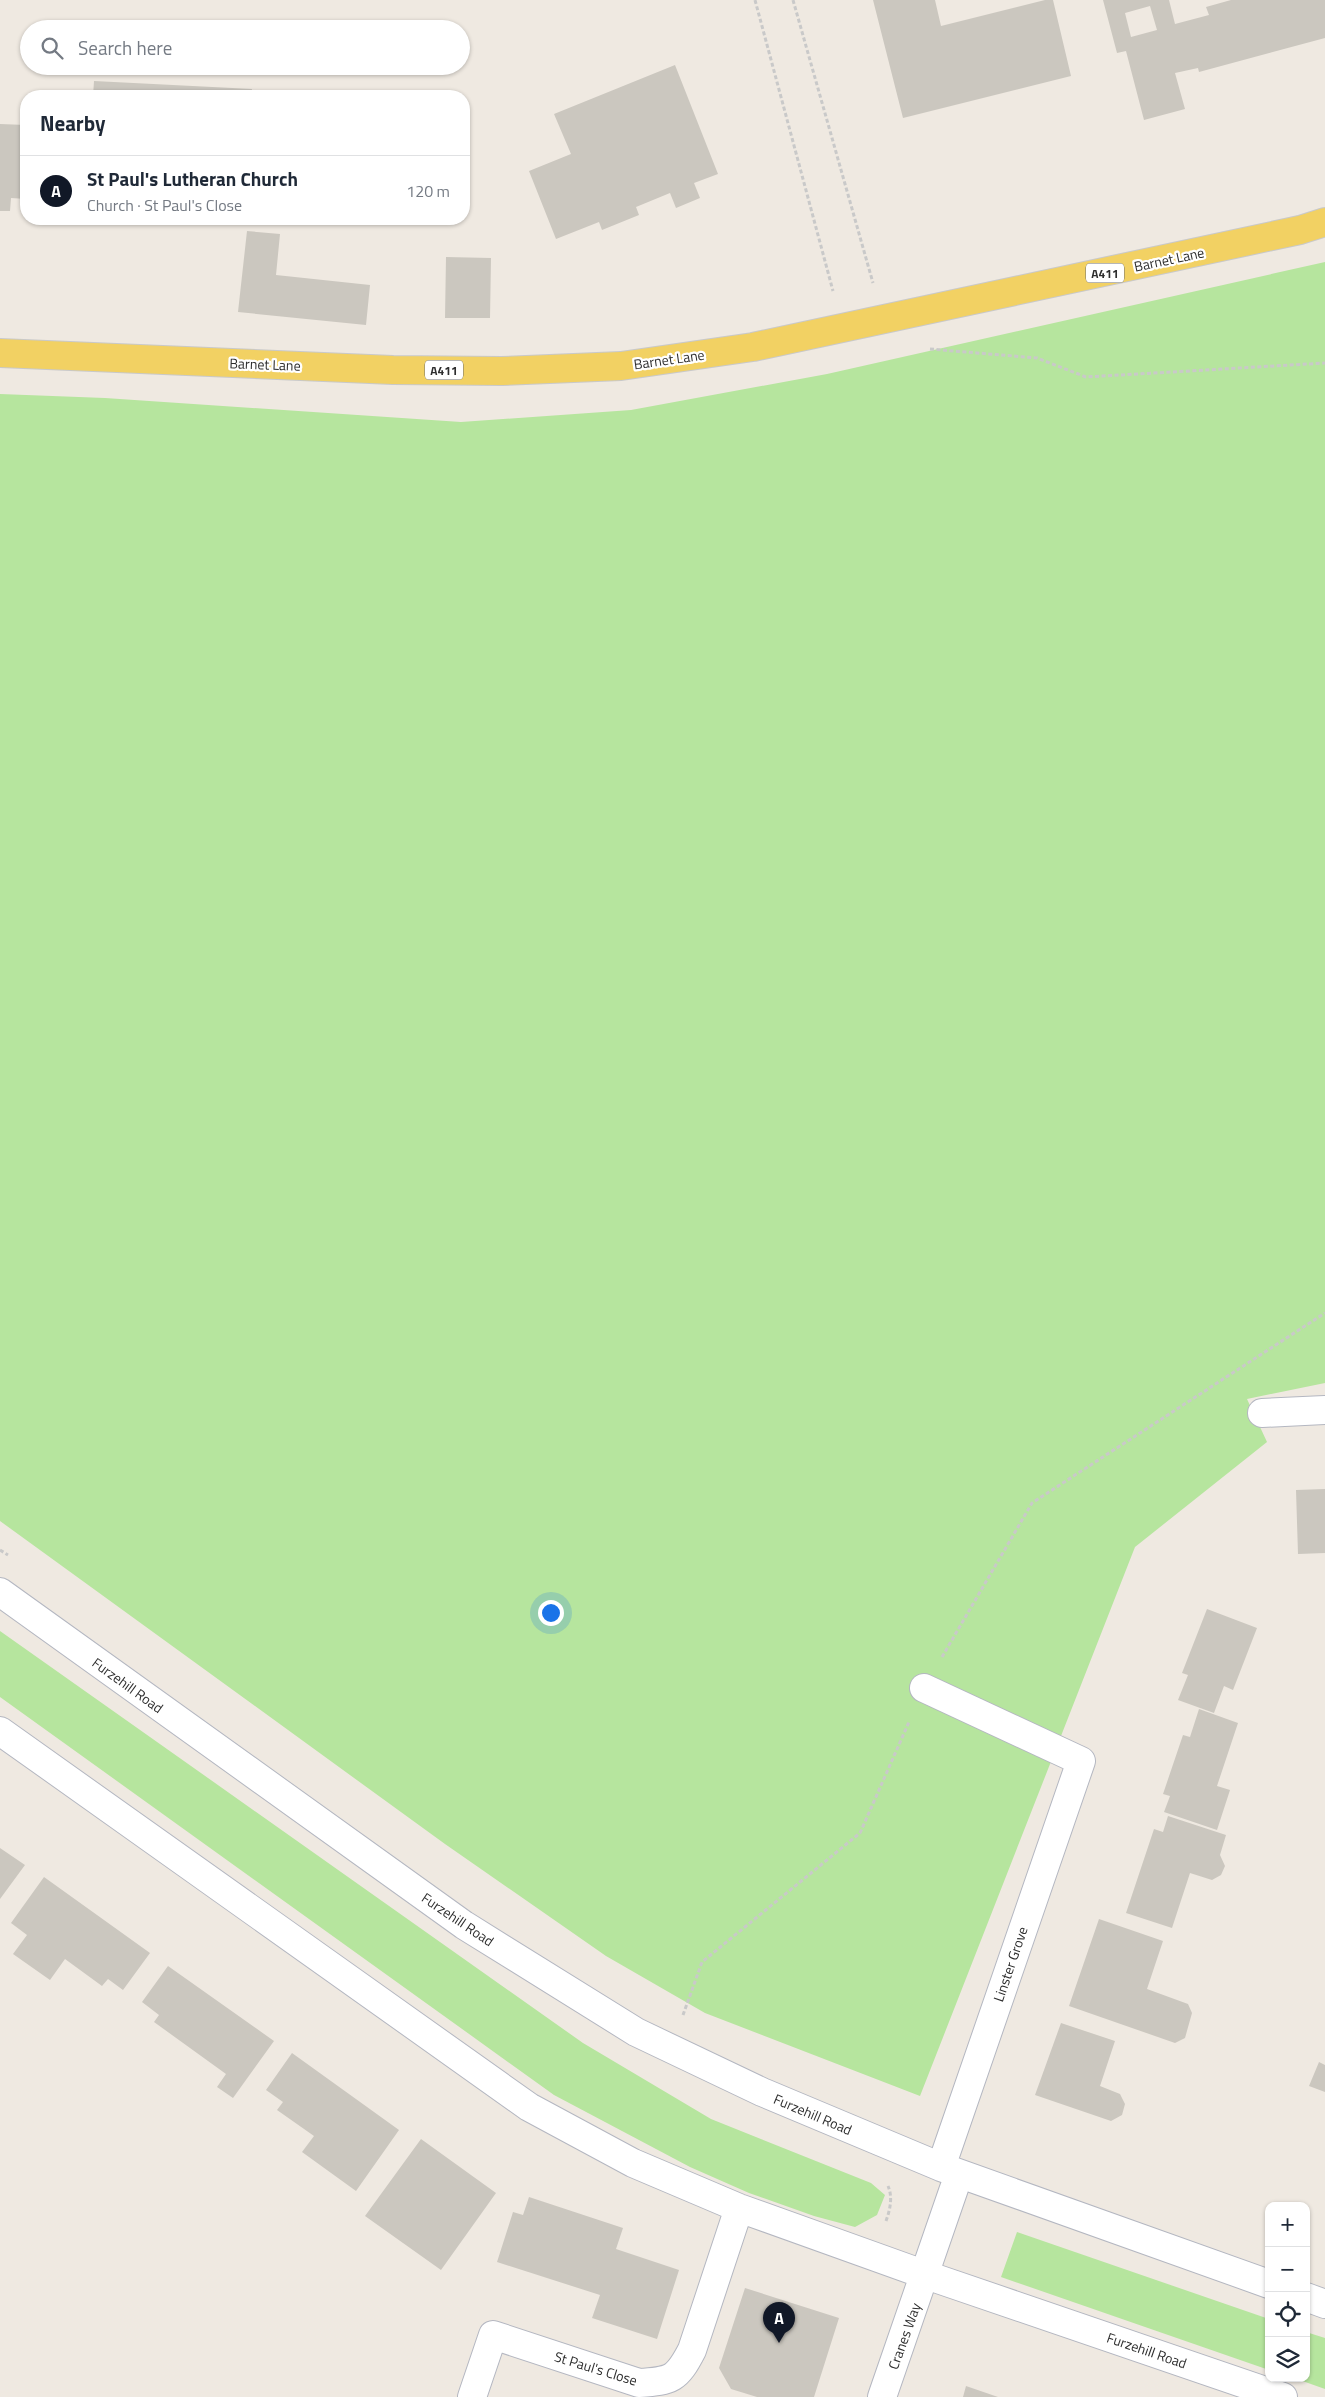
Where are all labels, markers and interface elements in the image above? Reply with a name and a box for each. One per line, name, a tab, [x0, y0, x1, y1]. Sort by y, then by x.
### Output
search box	[20, 20, 470, 75]
text: Search here	[78, 33, 172, 62]
icon: search	[38, 34, 66, 62]
text: Nearby	[40, 107, 105, 139]
text: St Paul's Lutheran Church	[87, 164, 298, 193]
text: A	[51, 179, 61, 203]
text: 120 m	[406, 179, 450, 203]
text: Church · St Paul's Close	[87, 193, 242, 217]
street label: Barnet Lane	[1132, 241, 1206, 277]
road number: A411	[1086, 264, 1124, 282]
street label: Barnet Lane	[632, 344, 706, 374]
street label: Barnet Lane	[229, 352, 301, 376]
road number: A411	[425, 360, 463, 380]
your location	[538, 1600, 564, 1626]
street label: Furzehill Road	[88, 1652, 168, 1718]
street label: Furzehill Road	[418, 1887, 498, 1951]
street label: Linster Grove	[987, 1924, 1033, 2004]
street label: Furzehill Road	[771, 2088, 855, 2140]
map controls	[1265, 2202, 1310, 2382]
button: +	[1265, 2202, 1310, 2247]
button: −	[1265, 2247, 1310, 2292]
button: locate	[1265, 2292, 1310, 2337]
street label: Cranes Way	[882, 2300, 926, 2372]
pin: A	[763, 2302, 795, 2343]
street label: Furzehill Road	[1104, 2327, 1190, 2373]
button: layers	[1265, 2337, 1310, 2382]
street label: St Paul's Close	[552, 2345, 640, 2391]

